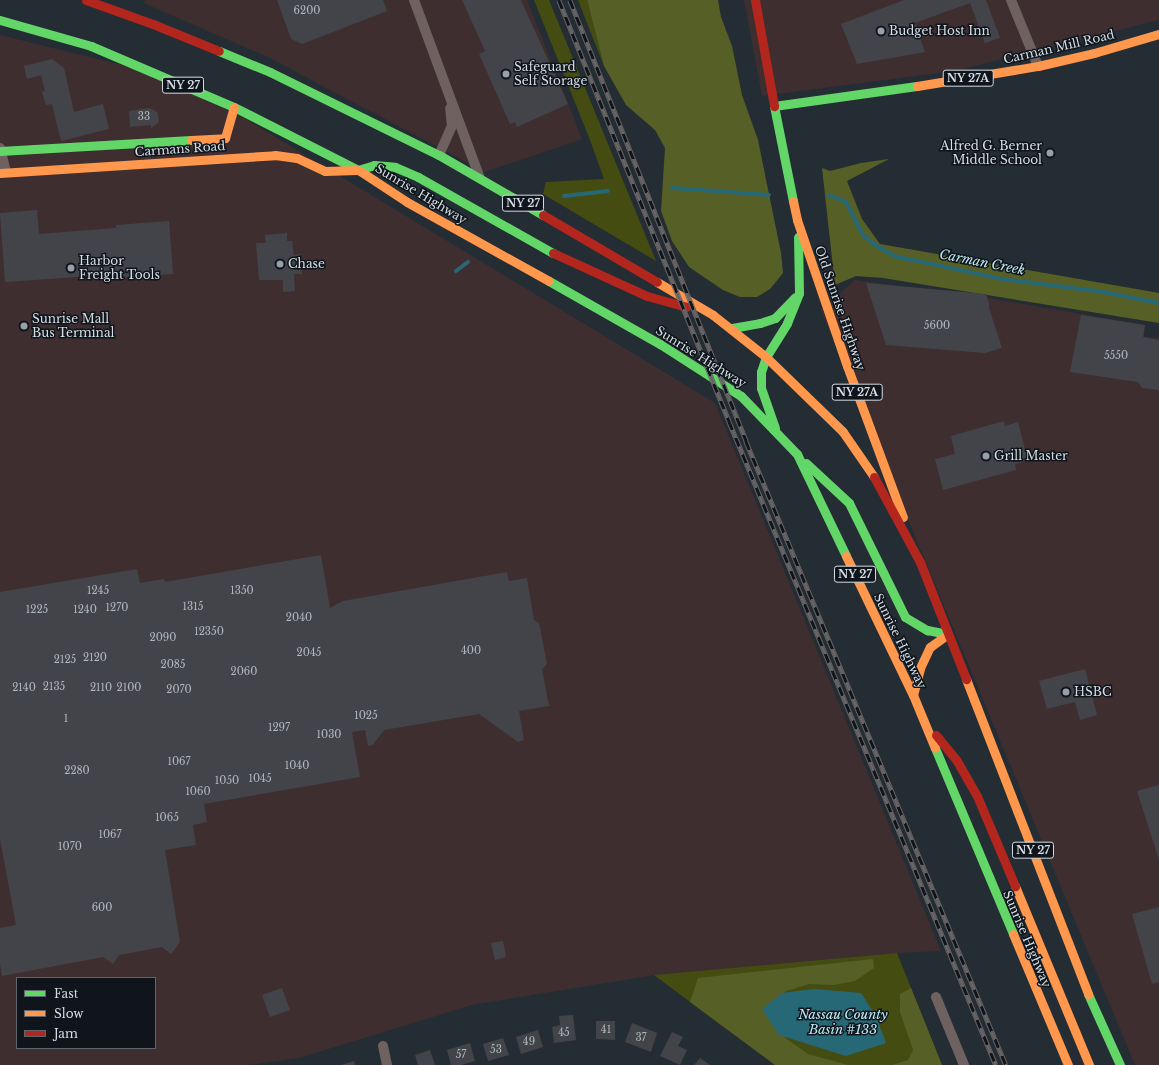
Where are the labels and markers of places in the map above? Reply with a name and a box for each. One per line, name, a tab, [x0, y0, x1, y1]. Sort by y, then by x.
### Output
place label: Budget Host Inn	[889, 24, 990, 38]
marker: Budget Host Inn	[876, 26, 886, 36]
place label: Safeguard Self Storage	[514, 60, 587, 88]
marker: Safeguard Self Storage	[501, 69, 511, 79]
place label: Alfred G. Berner Middle School	[940, 139, 1042, 167]
marker: Alfred G. Berner Middle School	[1045, 148, 1055, 158]
place label: Harbor Freight Tools	[79, 254, 160, 282]
place label: Chase	[288, 257, 325, 271]
marker: Chase	[275, 259, 285, 269]
marker: Harbor Freight Tools	[66, 263, 76, 273]
place label: Sunrise Mall Bus Terminal	[32, 312, 115, 340]
marker: Sunrise Mall Bus Terminal	[19, 321, 29, 331]
place label: Grill Master	[994, 449, 1068, 463]
marker: Grill Master	[981, 451, 991, 461]
place label: HSBC	[1074, 685, 1112, 699]
marker: HSBC	[1061, 687, 1071, 697]

